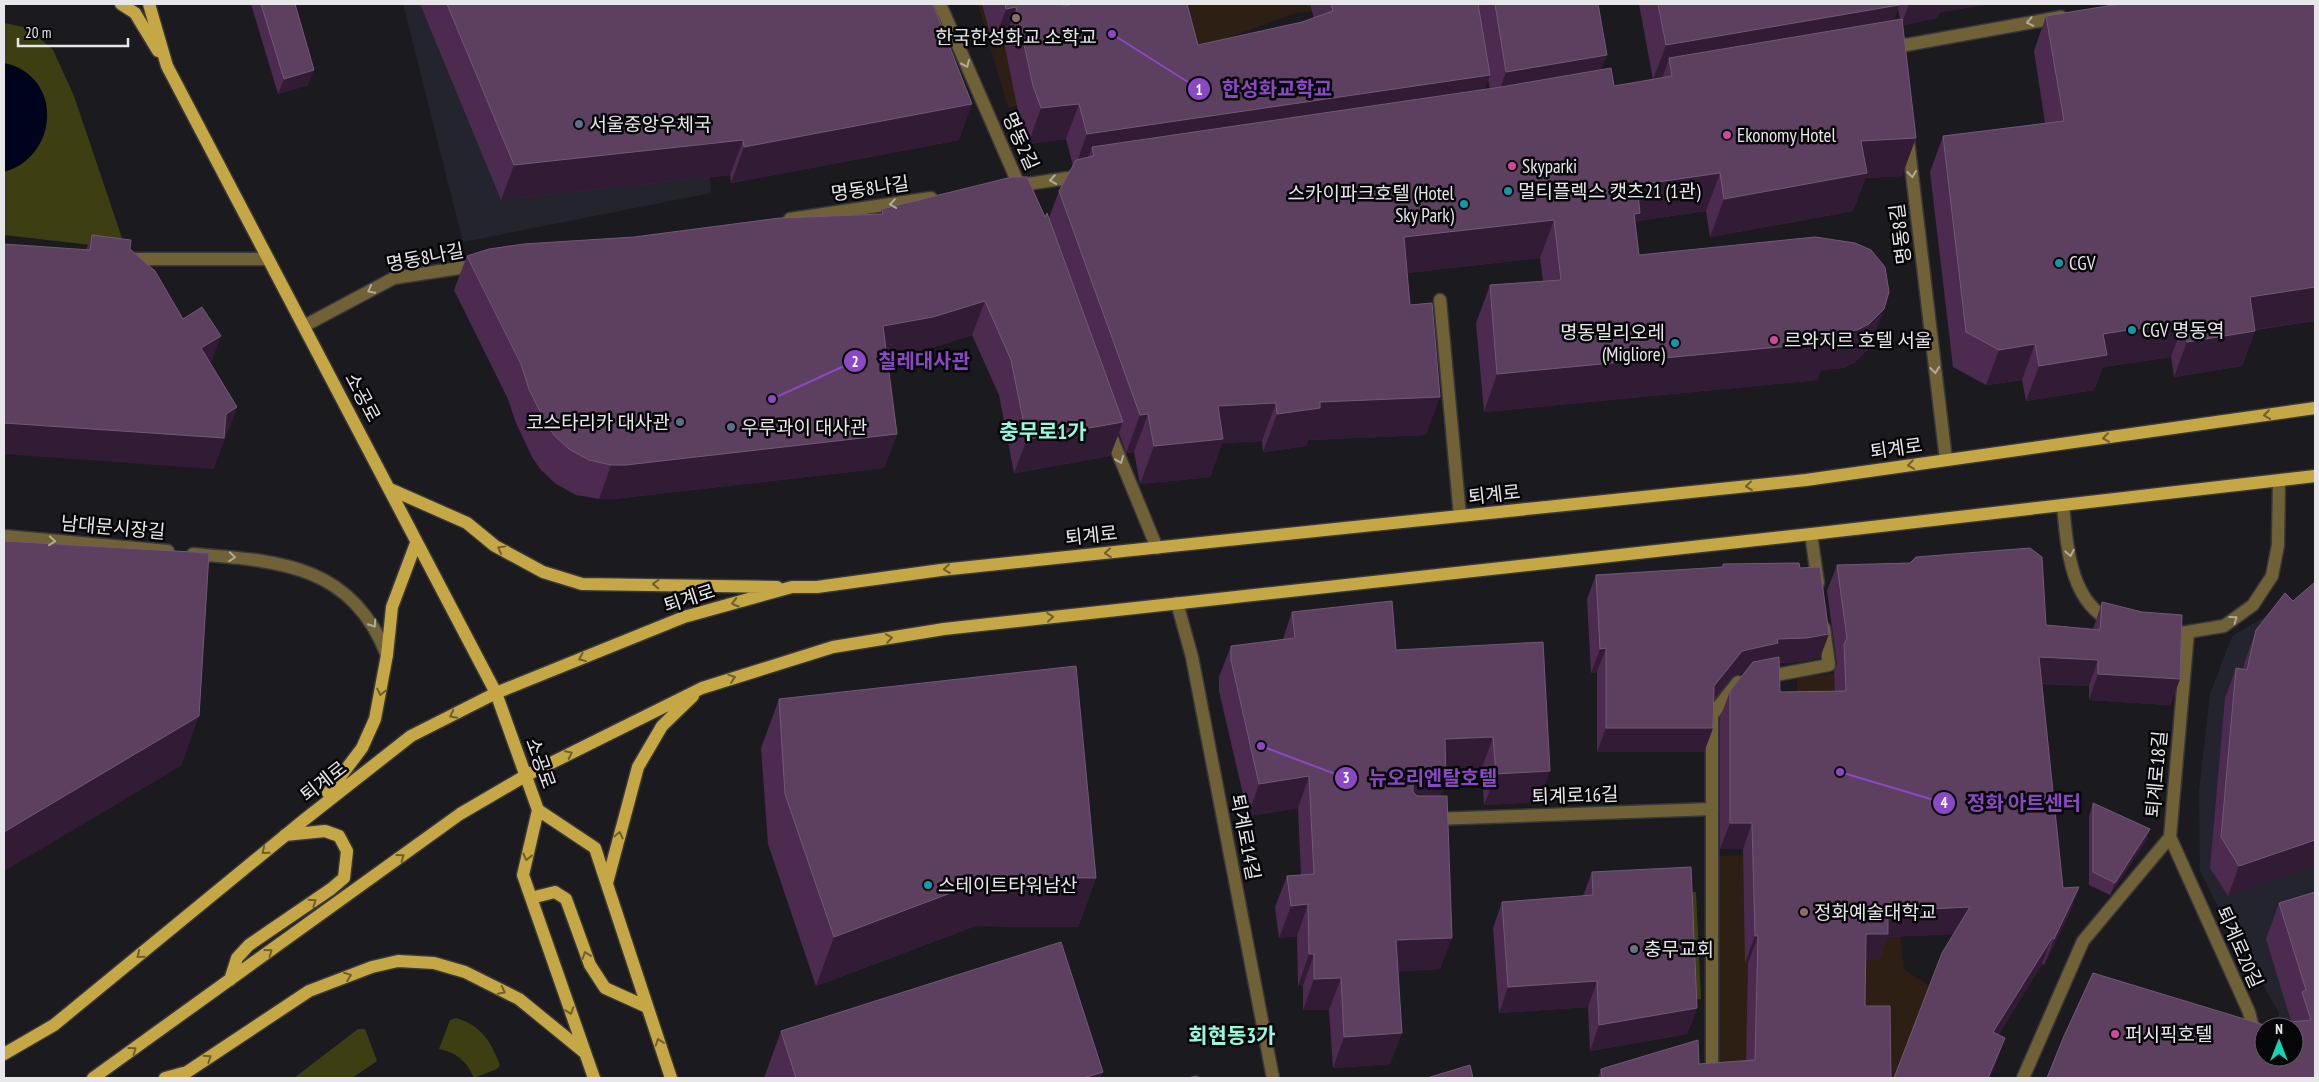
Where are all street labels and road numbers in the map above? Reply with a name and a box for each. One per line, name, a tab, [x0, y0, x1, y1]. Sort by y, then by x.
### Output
street label: 명동2길	[998, 108, 1044, 174]
street label: 명동8나길	[829, 171, 911, 205]
street label: 명동8길	[1884, 202, 1916, 266]
street label: 명동8나길	[384, 238, 466, 276]
street label: 소공로	[340, 368, 386, 426]
street label: 퇴계로	[1868, 432, 1924, 464]
street label: 퇴계로	[1467, 479, 1521, 509]
street label: 남대문시장길	[60, 510, 166, 544]
street label: 퇴계로	[1064, 520, 1118, 550]
street label: 퇴계로	[660, 578, 718, 618]
street label: 퇴계로18길	[2140, 730, 2172, 818]
street label: 소공로	[521, 734, 561, 792]
street label: 퇴계로	[295, 755, 351, 807]
street label: 퇴계로16길	[1531, 781, 1619, 809]
street label: 퇴계로14길	[1226, 792, 1266, 882]
street label: 퇴계로20길	[2211, 902, 2269, 992]

